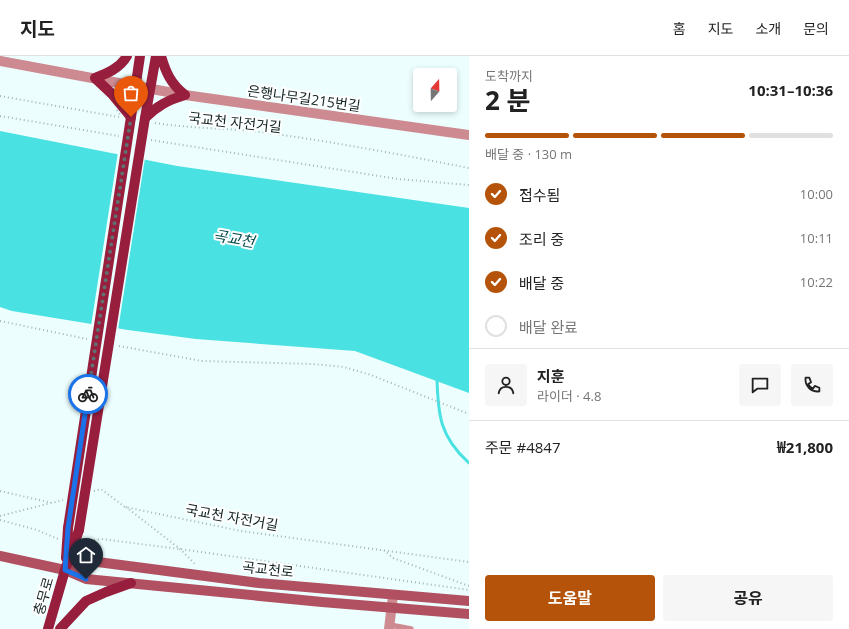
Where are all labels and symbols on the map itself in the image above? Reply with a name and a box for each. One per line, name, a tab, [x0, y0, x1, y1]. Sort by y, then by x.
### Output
north arrow	[413, 68, 457, 112]
pin	[114, 76, 148, 117]
street label: 은행나무길215번길	[246, 81, 362, 115]
street label: 국교천 자전거길	[187, 108, 283, 136]
water label: 곡교천	[212, 225, 258, 252]
courier	[68, 374, 108, 414]
street label: 국교천 자전거길	[184, 500, 280, 534]
pin	[69, 538, 103, 579]
street label: 곡교천로	[241, 557, 295, 581]
street label: 충무로	[29, 575, 57, 617]

